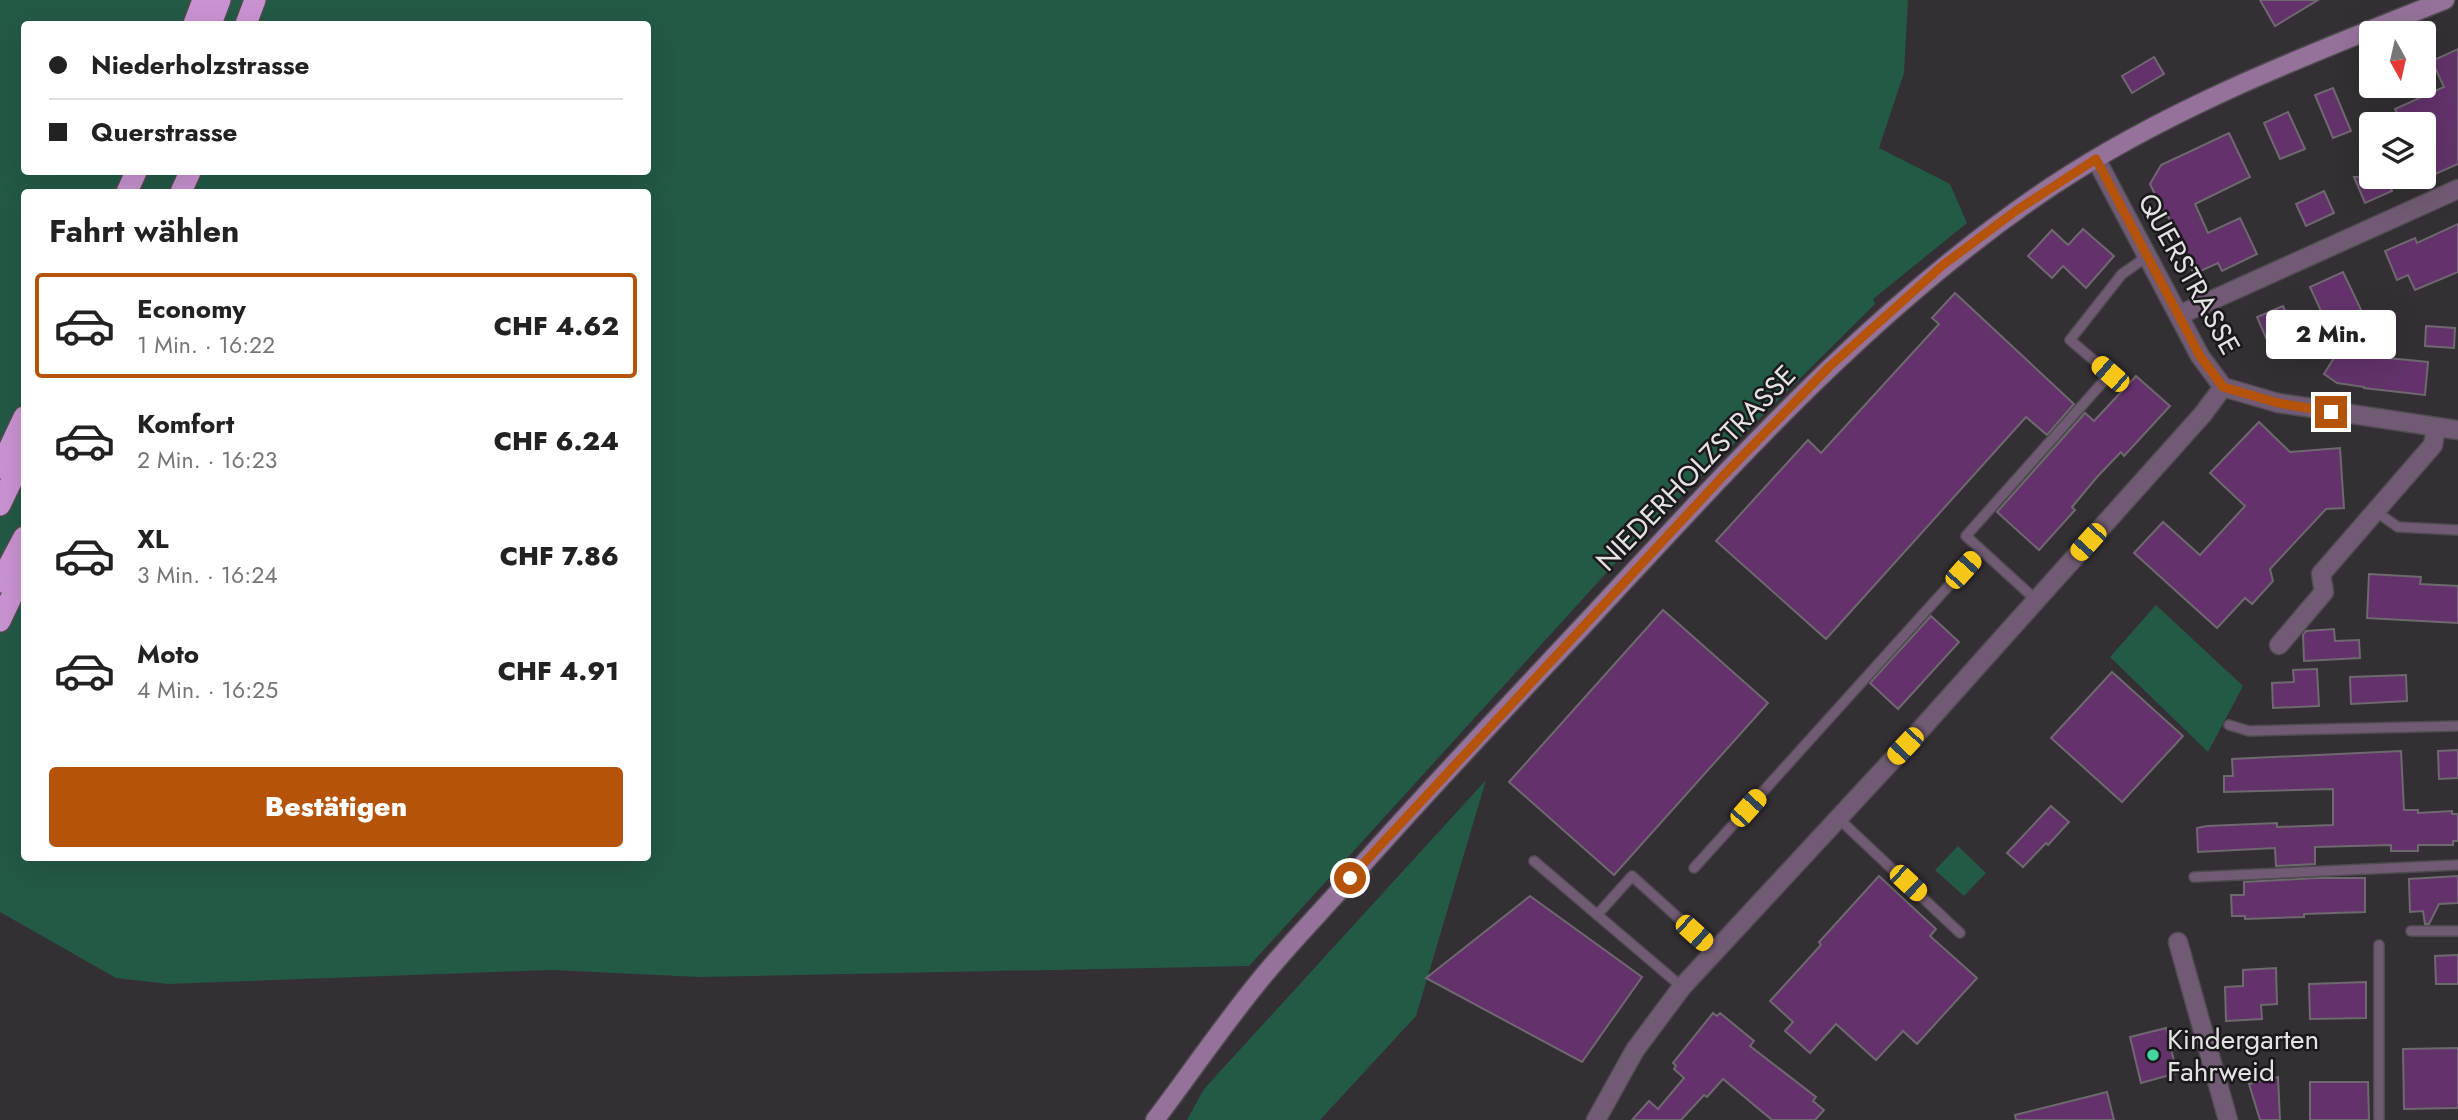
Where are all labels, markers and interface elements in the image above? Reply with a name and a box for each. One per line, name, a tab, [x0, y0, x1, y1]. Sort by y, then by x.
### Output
north arrow	[2359, 21, 2436, 98]
map controls	[2359, 21, 2436, 189]
text: Niederholzstrasse	[91, 46, 310, 84]
button: layers	[2359, 112, 2436, 189]
text: Querstrasse	[91, 113, 237, 151]
street label: QUERSTRASSE	[2128, 186, 2250, 362]
text: Fahrt wählen	[49, 208, 239, 254]
text: Economy	[137, 290, 246, 328]
icon: car	[53, 294, 116, 357]
text: CHF 4.62	[494, 307, 619, 345]
callout: 2 Min.	[2266, 310, 2396, 360]
text: 2 Min.	[2295, 317, 2367, 351]
text: 1 Min. · 16:22	[137, 328, 275, 362]
car	[2088, 352, 2133, 396]
street label: NIEDERHOLZSTRASSE	[1587, 356, 1805, 580]
route end	[2315, 396, 2347, 428]
text: Komfort	[137, 405, 234, 443]
icon: car	[53, 409, 116, 472]
text: CHF 6.24	[494, 422, 619, 460]
text: 2 Min. · 16:23	[137, 443, 277, 477]
car	[2067, 519, 2110, 565]
text: XL	[137, 520, 169, 558]
icon: car	[53, 524, 116, 587]
text: CHF 7.86	[500, 537, 619, 575]
car	[1942, 547, 1985, 593]
text: 3 Min. · 16:24	[137, 558, 278, 592]
text: Moto	[137, 635, 199, 673]
icon: car	[53, 639, 116, 702]
text: CHF 4.91	[498, 652, 619, 690]
text: 4 Min. · 16:25	[137, 673, 278, 707]
car	[1883, 723, 1928, 769]
button: Bestätigen	[49, 767, 623, 847]
car	[1727, 785, 1770, 831]
car	[1886, 861, 1931, 905]
route start	[1334, 862, 1366, 894]
car	[1672, 911, 1717, 955]
place label: Kindergarten Fahrweid	[2167, 1019, 2319, 1092]
marker: Kindergarten Fahrweid	[2145, 1047, 2161, 1063]

